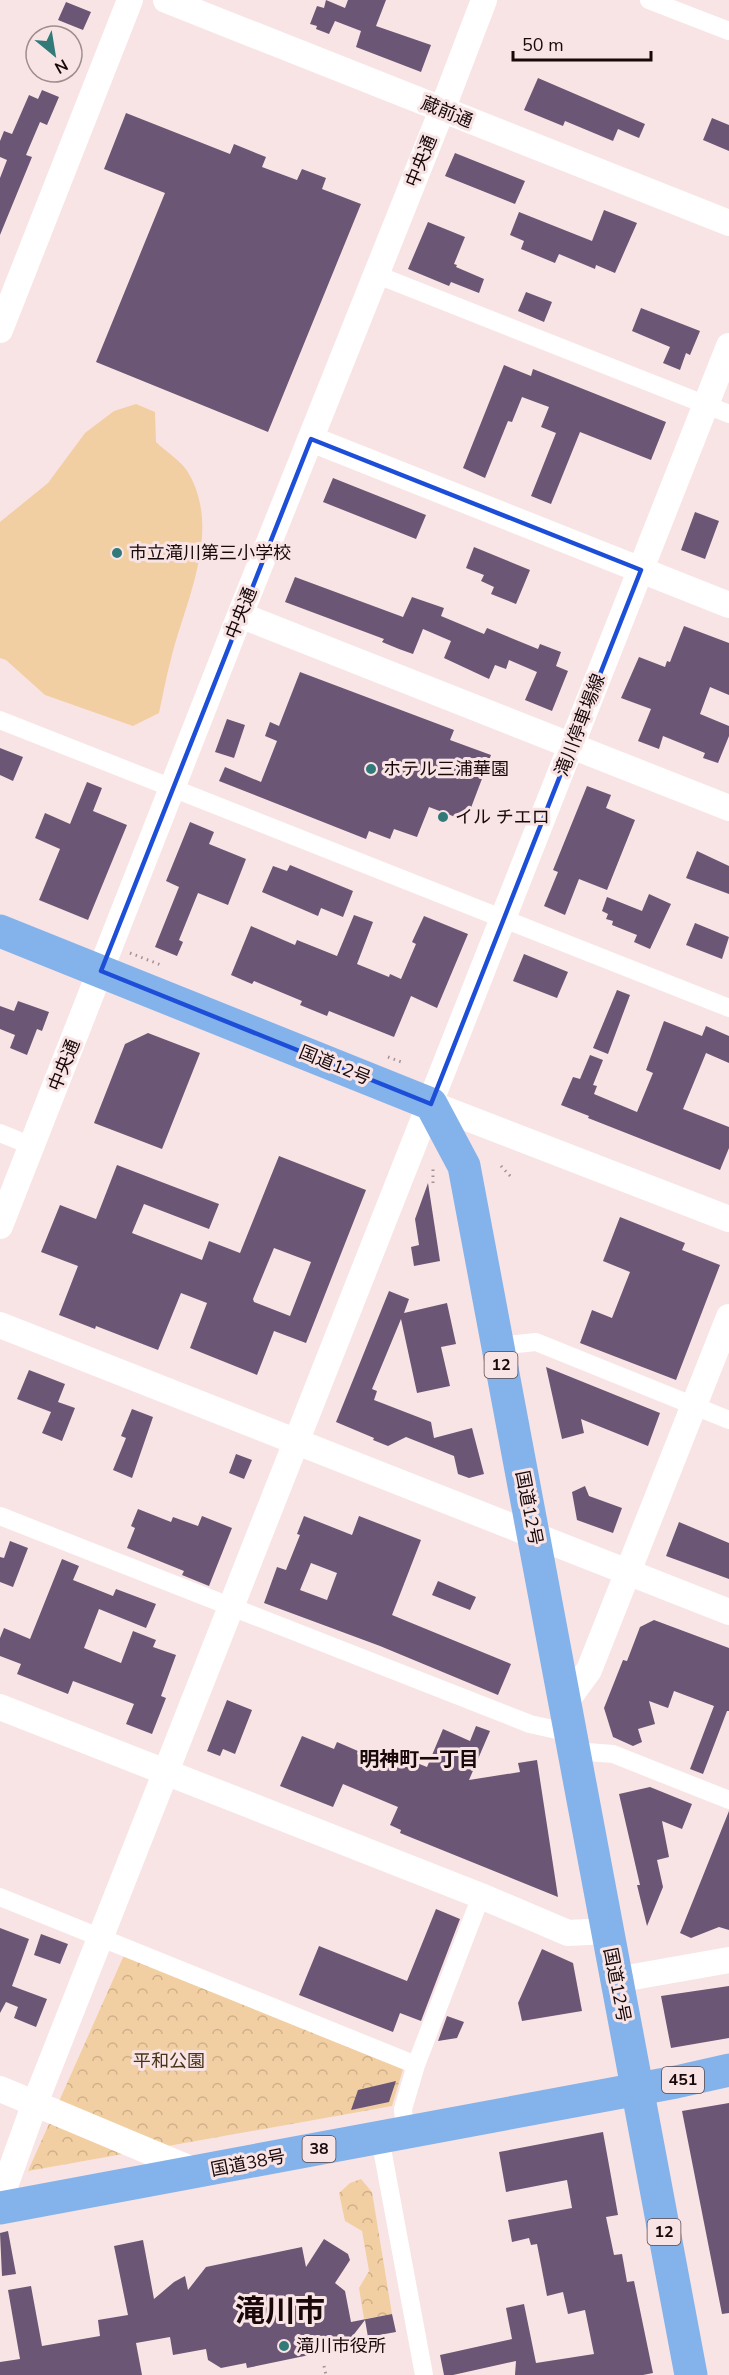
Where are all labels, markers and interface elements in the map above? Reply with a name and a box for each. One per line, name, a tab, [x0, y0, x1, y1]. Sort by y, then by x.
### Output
north arrow	[24, 24, 84, 84]
scale bar	[513, 24, 651, 62]
text: 50 m	[522, 33, 564, 57]
text: N	[50, 54, 72, 79]
street label: 蔵前通	[417, 91, 477, 133]
street label: 中央通	[400, 131, 442, 191]
place label: 市立滝川第三小学校	[129, 541, 291, 565]
marker: 市立滝川第三小学校	[110, 546, 124, 560]
street label: 中央通	[220, 583, 262, 643]
street label: 滝川停車場線	[549, 670, 611, 780]
place label: ホテル三浦華園	[383, 757, 509, 781]
marker: ホテル三浦華園	[364, 762, 378, 776]
place label: イル チエロ	[455, 805, 550, 829]
marker: イル チエロ	[436, 810, 450, 824]
street label: 中央通	[43, 1035, 85, 1095]
street label: 国道12号	[295, 1040, 375, 1090]
road number: 12	[484, 1352, 518, 1378]
street label: 国道12号	[510, 1469, 548, 1547]
district label: 明神町一丁目	[359, 1746, 479, 1773]
street label: 国道12号	[598, 1946, 636, 2024]
park label: 平和公園	[133, 2049, 205, 2073]
road number: 451	[662, 2067, 704, 2093]
road number: 38	[302, 2136, 336, 2162]
street label: 国道38号	[209, 2144, 287, 2182]
road number: 12	[648, 2219, 680, 2245]
district label: 滝川市	[235, 2291, 325, 2332]
place label: 滝川市役所	[296, 2334, 386, 2358]
marker: 滝川市役所	[277, 2339, 291, 2353]

